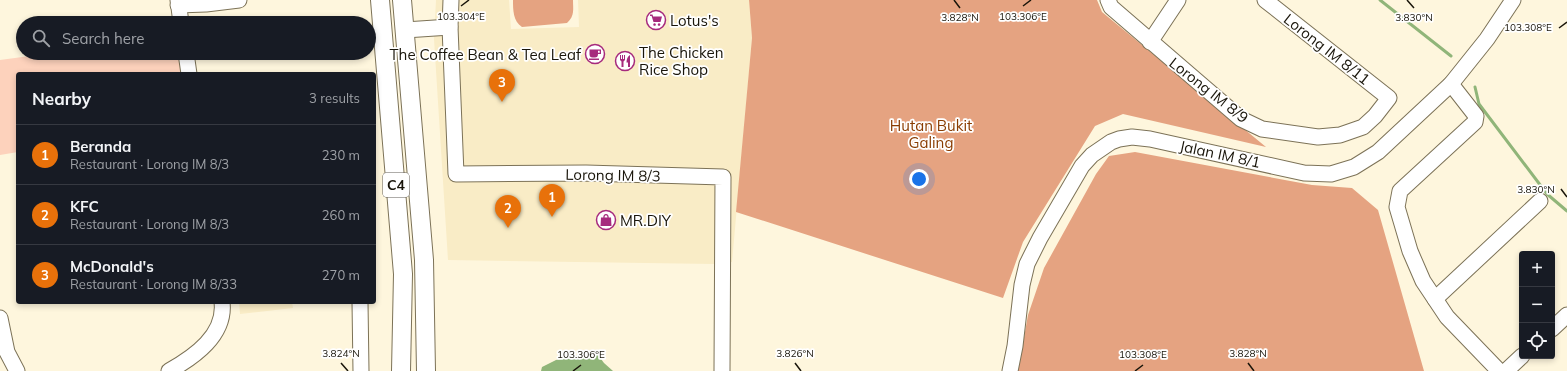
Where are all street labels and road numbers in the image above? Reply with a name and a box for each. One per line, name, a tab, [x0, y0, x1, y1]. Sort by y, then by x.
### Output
street label: Lorong IM 8/11	[1280, 9, 1374, 89]
street label: Lorong IM 8/9	[1166, 53, 1252, 127]
street label: Jalan IM 8/1	[1178, 136, 1262, 172]
street label: Lorong IM 8/3	[565, 165, 661, 185]
road number: C4	[383, 173, 409, 197]

